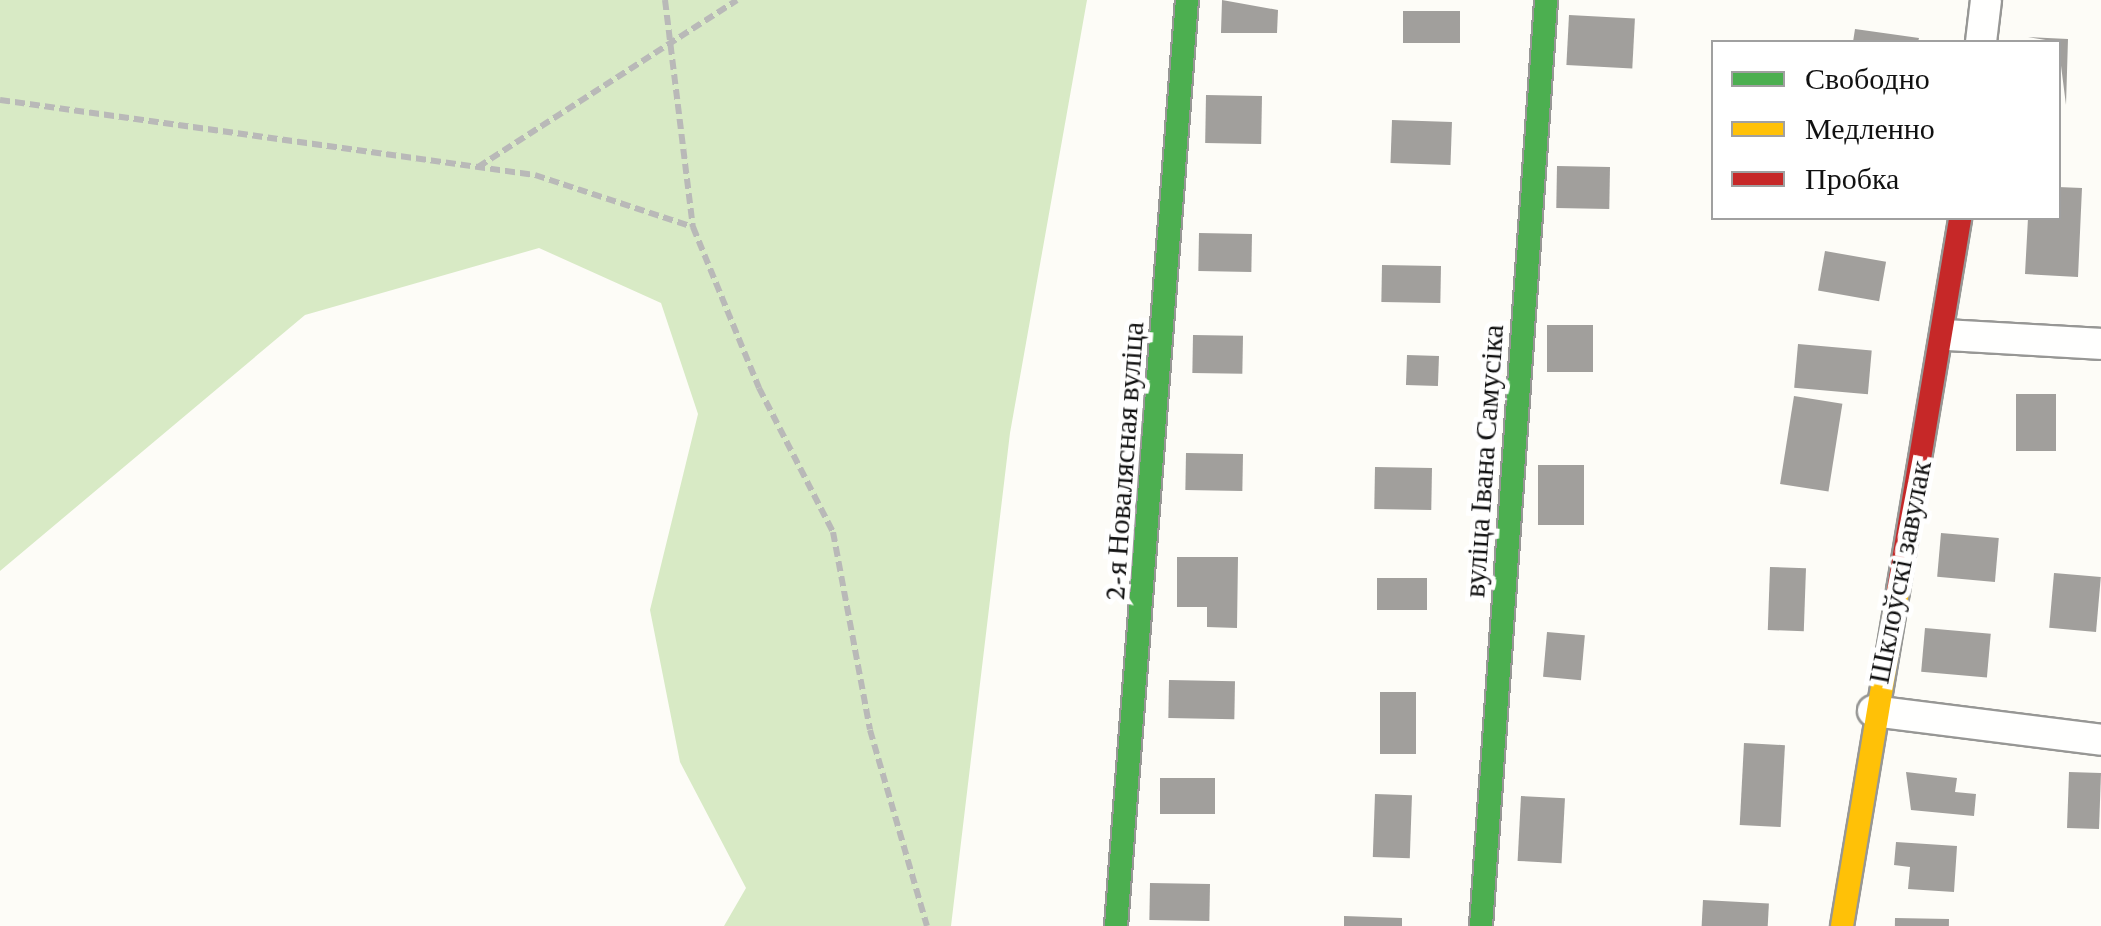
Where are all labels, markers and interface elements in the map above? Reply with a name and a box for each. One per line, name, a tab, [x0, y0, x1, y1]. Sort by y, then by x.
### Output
legend	[1711, 40, 2061, 220]
text: Свободно	[1805, 62, 1930, 95]
text: Медленно	[1805, 112, 1935, 145]
text: Пробка	[1805, 162, 1899, 195]
street label: 2-я Новалясная вуліца	[1096, 321, 1152, 601]
street label: вуліца Івана Самусіка	[1457, 323, 1511, 599]
street label: Шклоўскі завулак	[1861, 457, 1939, 687]

